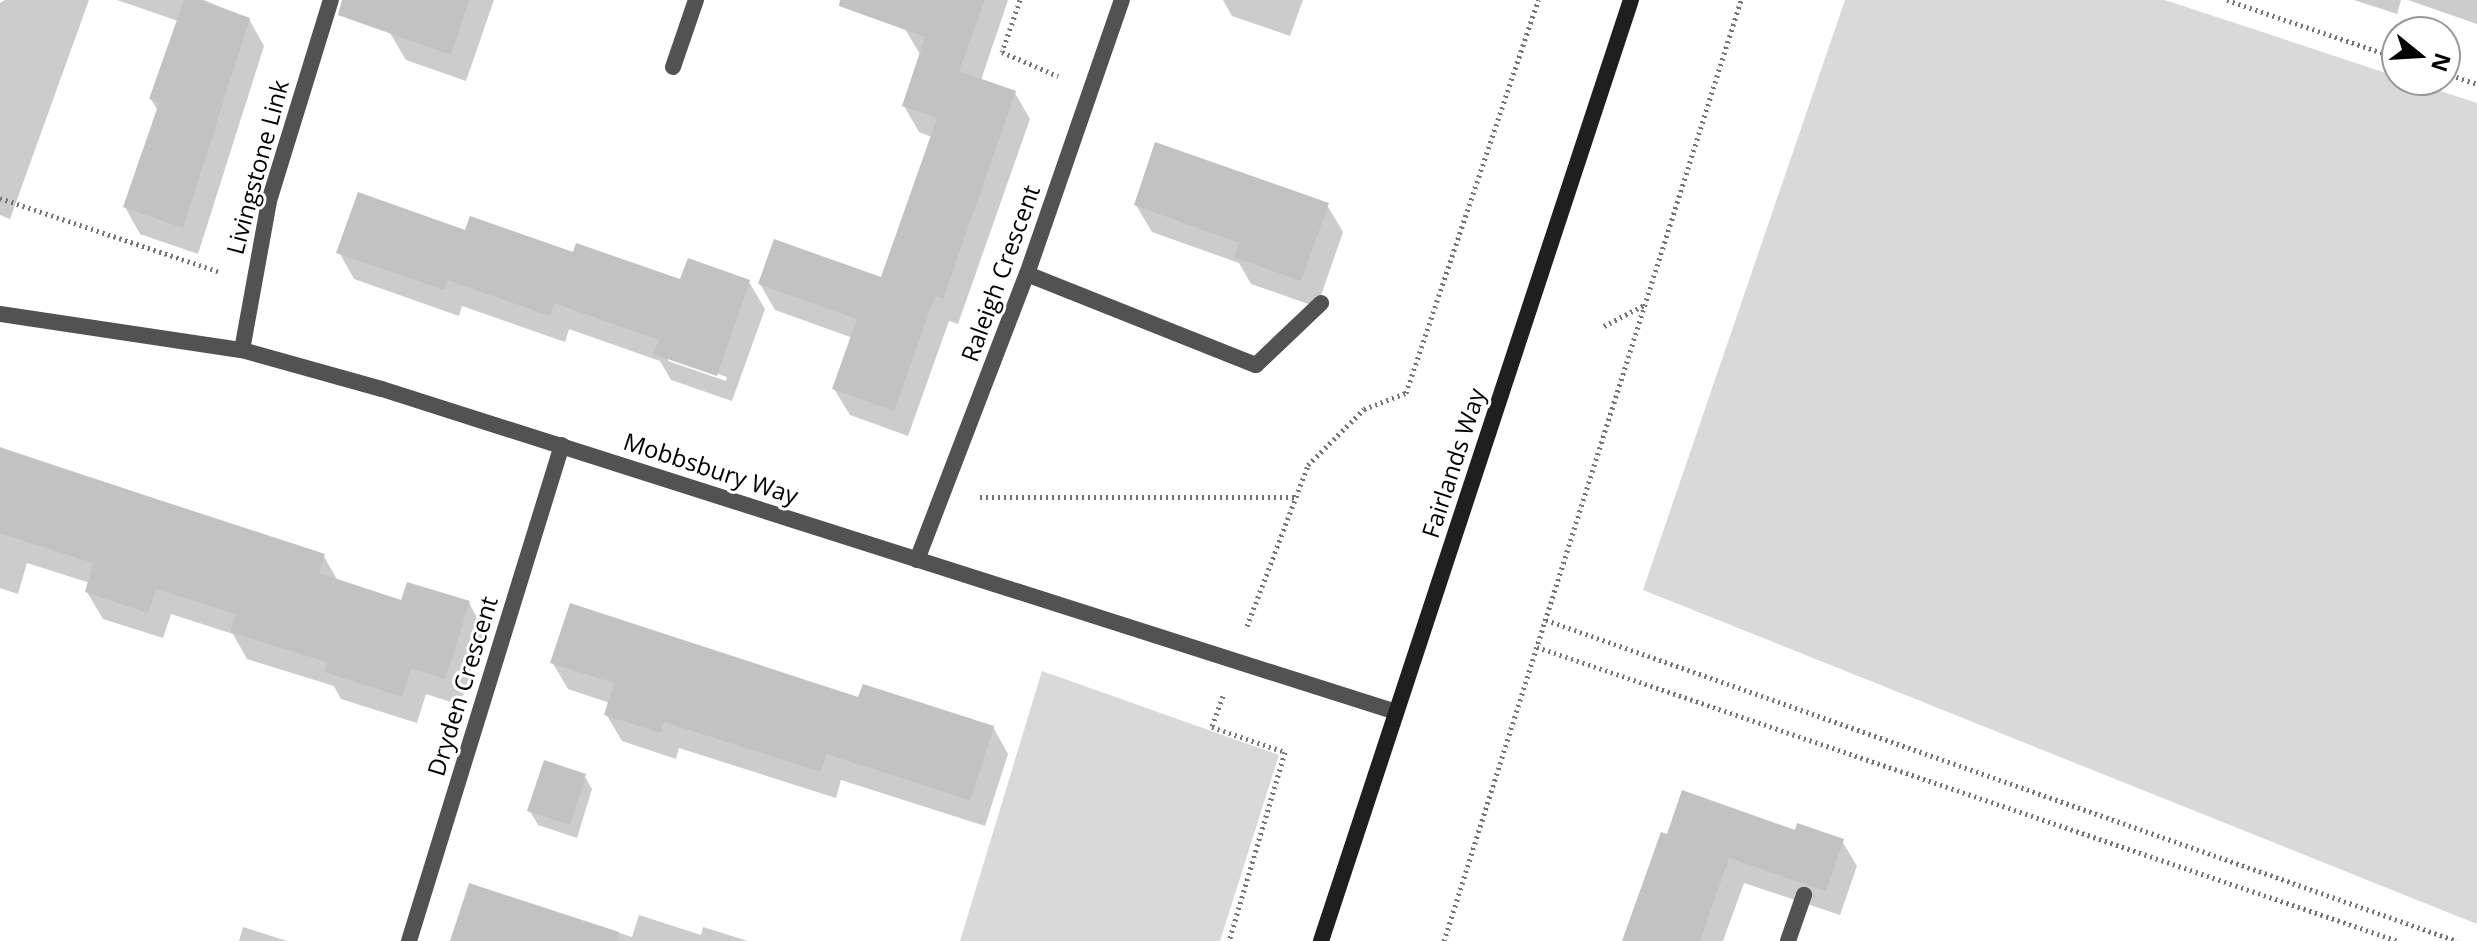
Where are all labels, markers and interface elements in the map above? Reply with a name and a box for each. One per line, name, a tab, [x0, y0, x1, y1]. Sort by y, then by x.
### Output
north arrow	[2381, 16, 2461, 96]
text: N	[2425, 50, 2459, 76]
street label: Livingstone Link	[220, 77, 294, 257]
street label: Raleigh Crescent	[955, 181, 1045, 365]
street label: Fairlands Way	[1415, 385, 1491, 541]
street label: Mobbsbury Way	[620, 426, 802, 510]
street label: Dryden Crescent	[421, 593, 503, 779]

